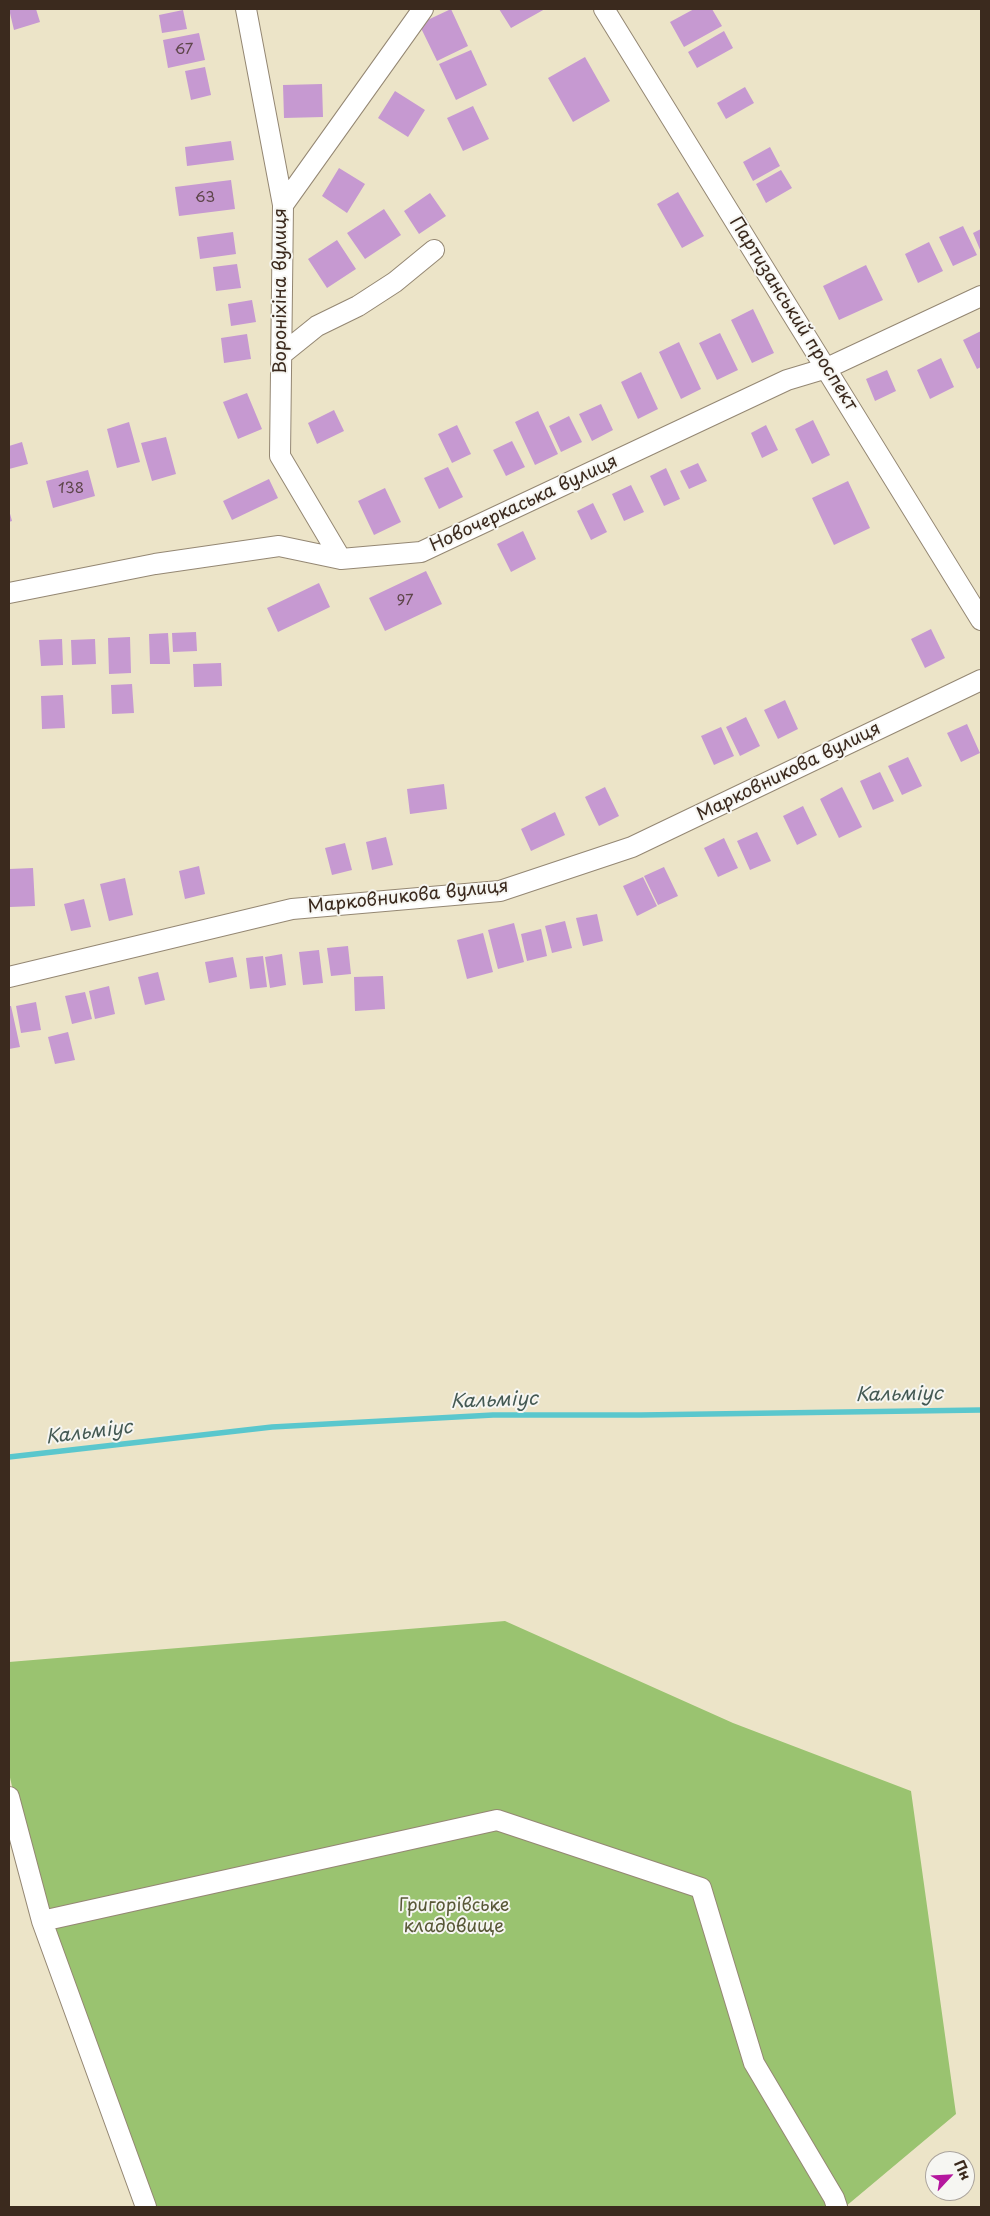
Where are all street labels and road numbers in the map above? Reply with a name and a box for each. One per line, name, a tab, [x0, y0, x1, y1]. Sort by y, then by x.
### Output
street label: Вороніхіна вулиця	[270, 208, 292, 374]
street label: Партизанський проспект	[724, 213, 862, 415]
street label: Новочеркаська вулиця	[427, 451, 621, 557]
street label: Марковникова вулиця	[694, 718, 884, 826]
street label: Марковникова вулиця	[307, 876, 509, 918]

